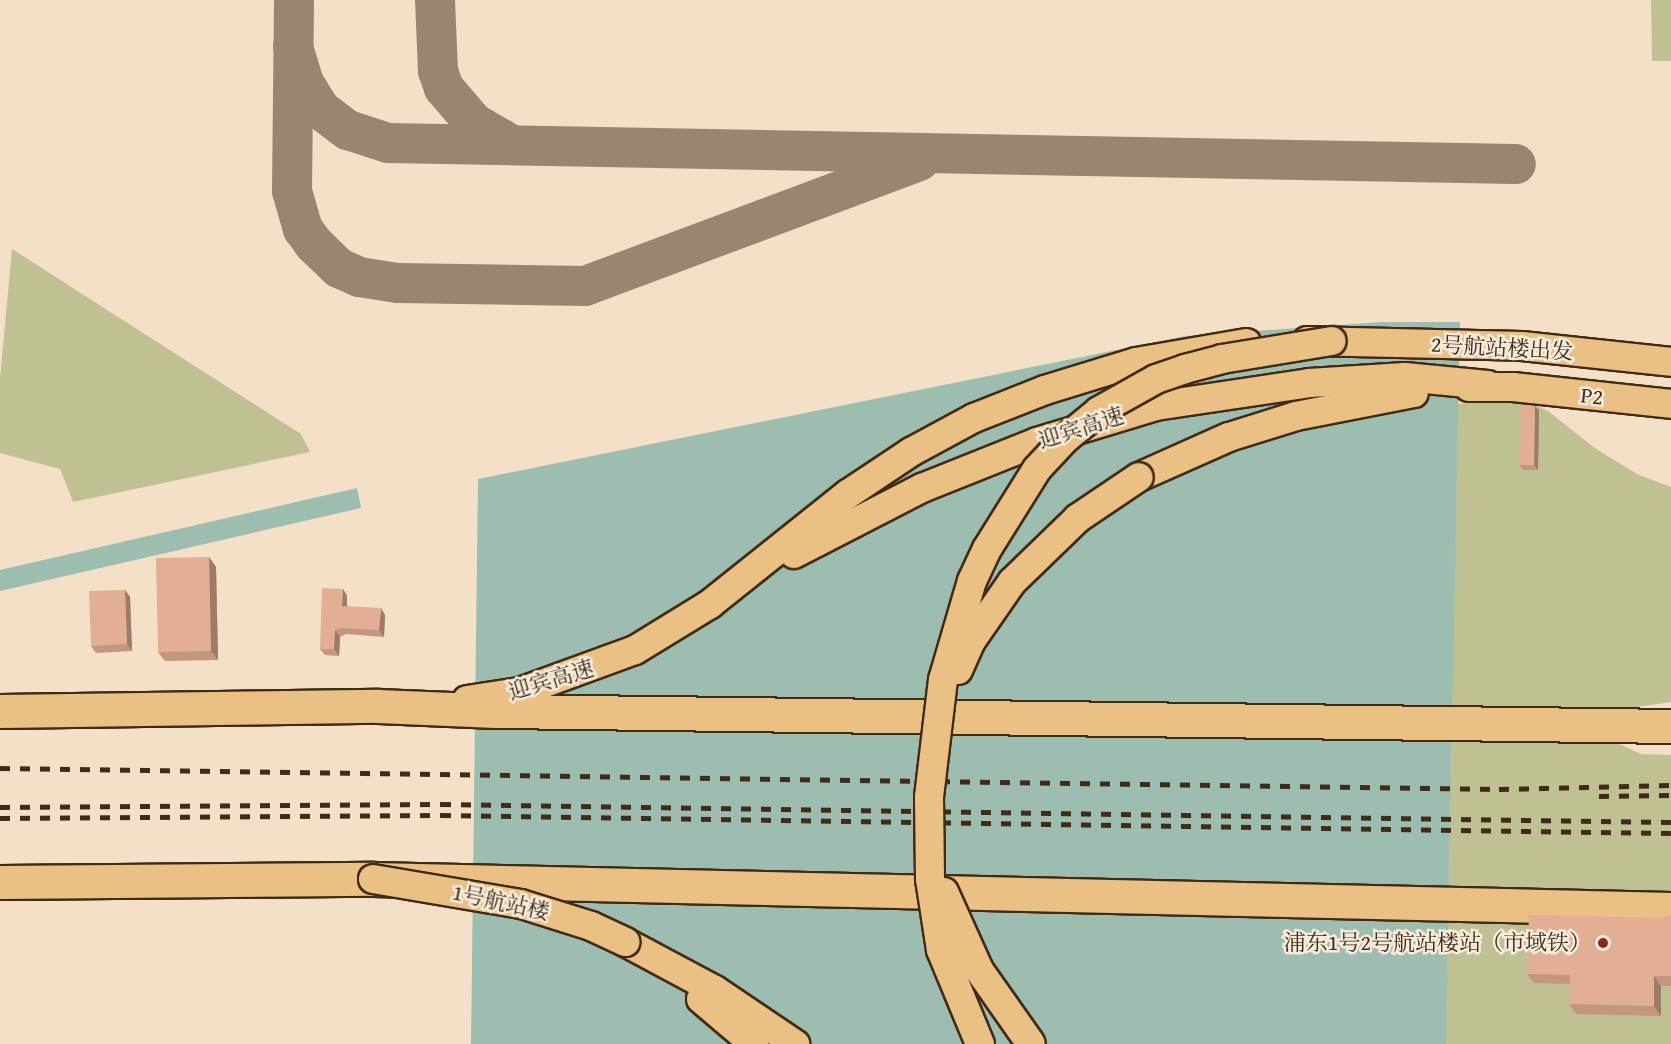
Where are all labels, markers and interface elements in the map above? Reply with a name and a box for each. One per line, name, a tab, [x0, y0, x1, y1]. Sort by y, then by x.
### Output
street label: 2号航站楼出发	[1430, 331, 1574, 365]
street label: P2	[1579, 382, 1605, 410]
street label: 迎宾高速	[1035, 402, 1127, 454]
street label: 迎宾高速	[505, 655, 597, 705]
street label: 1号航站楼	[450, 879, 552, 925]
place label: 浦东1号2号航站楼站（市域铁）	[1284, 930, 1591, 956]
marker: 浦东1号2号航站楼站（市域铁）	[1596, 936, 1610, 950]

